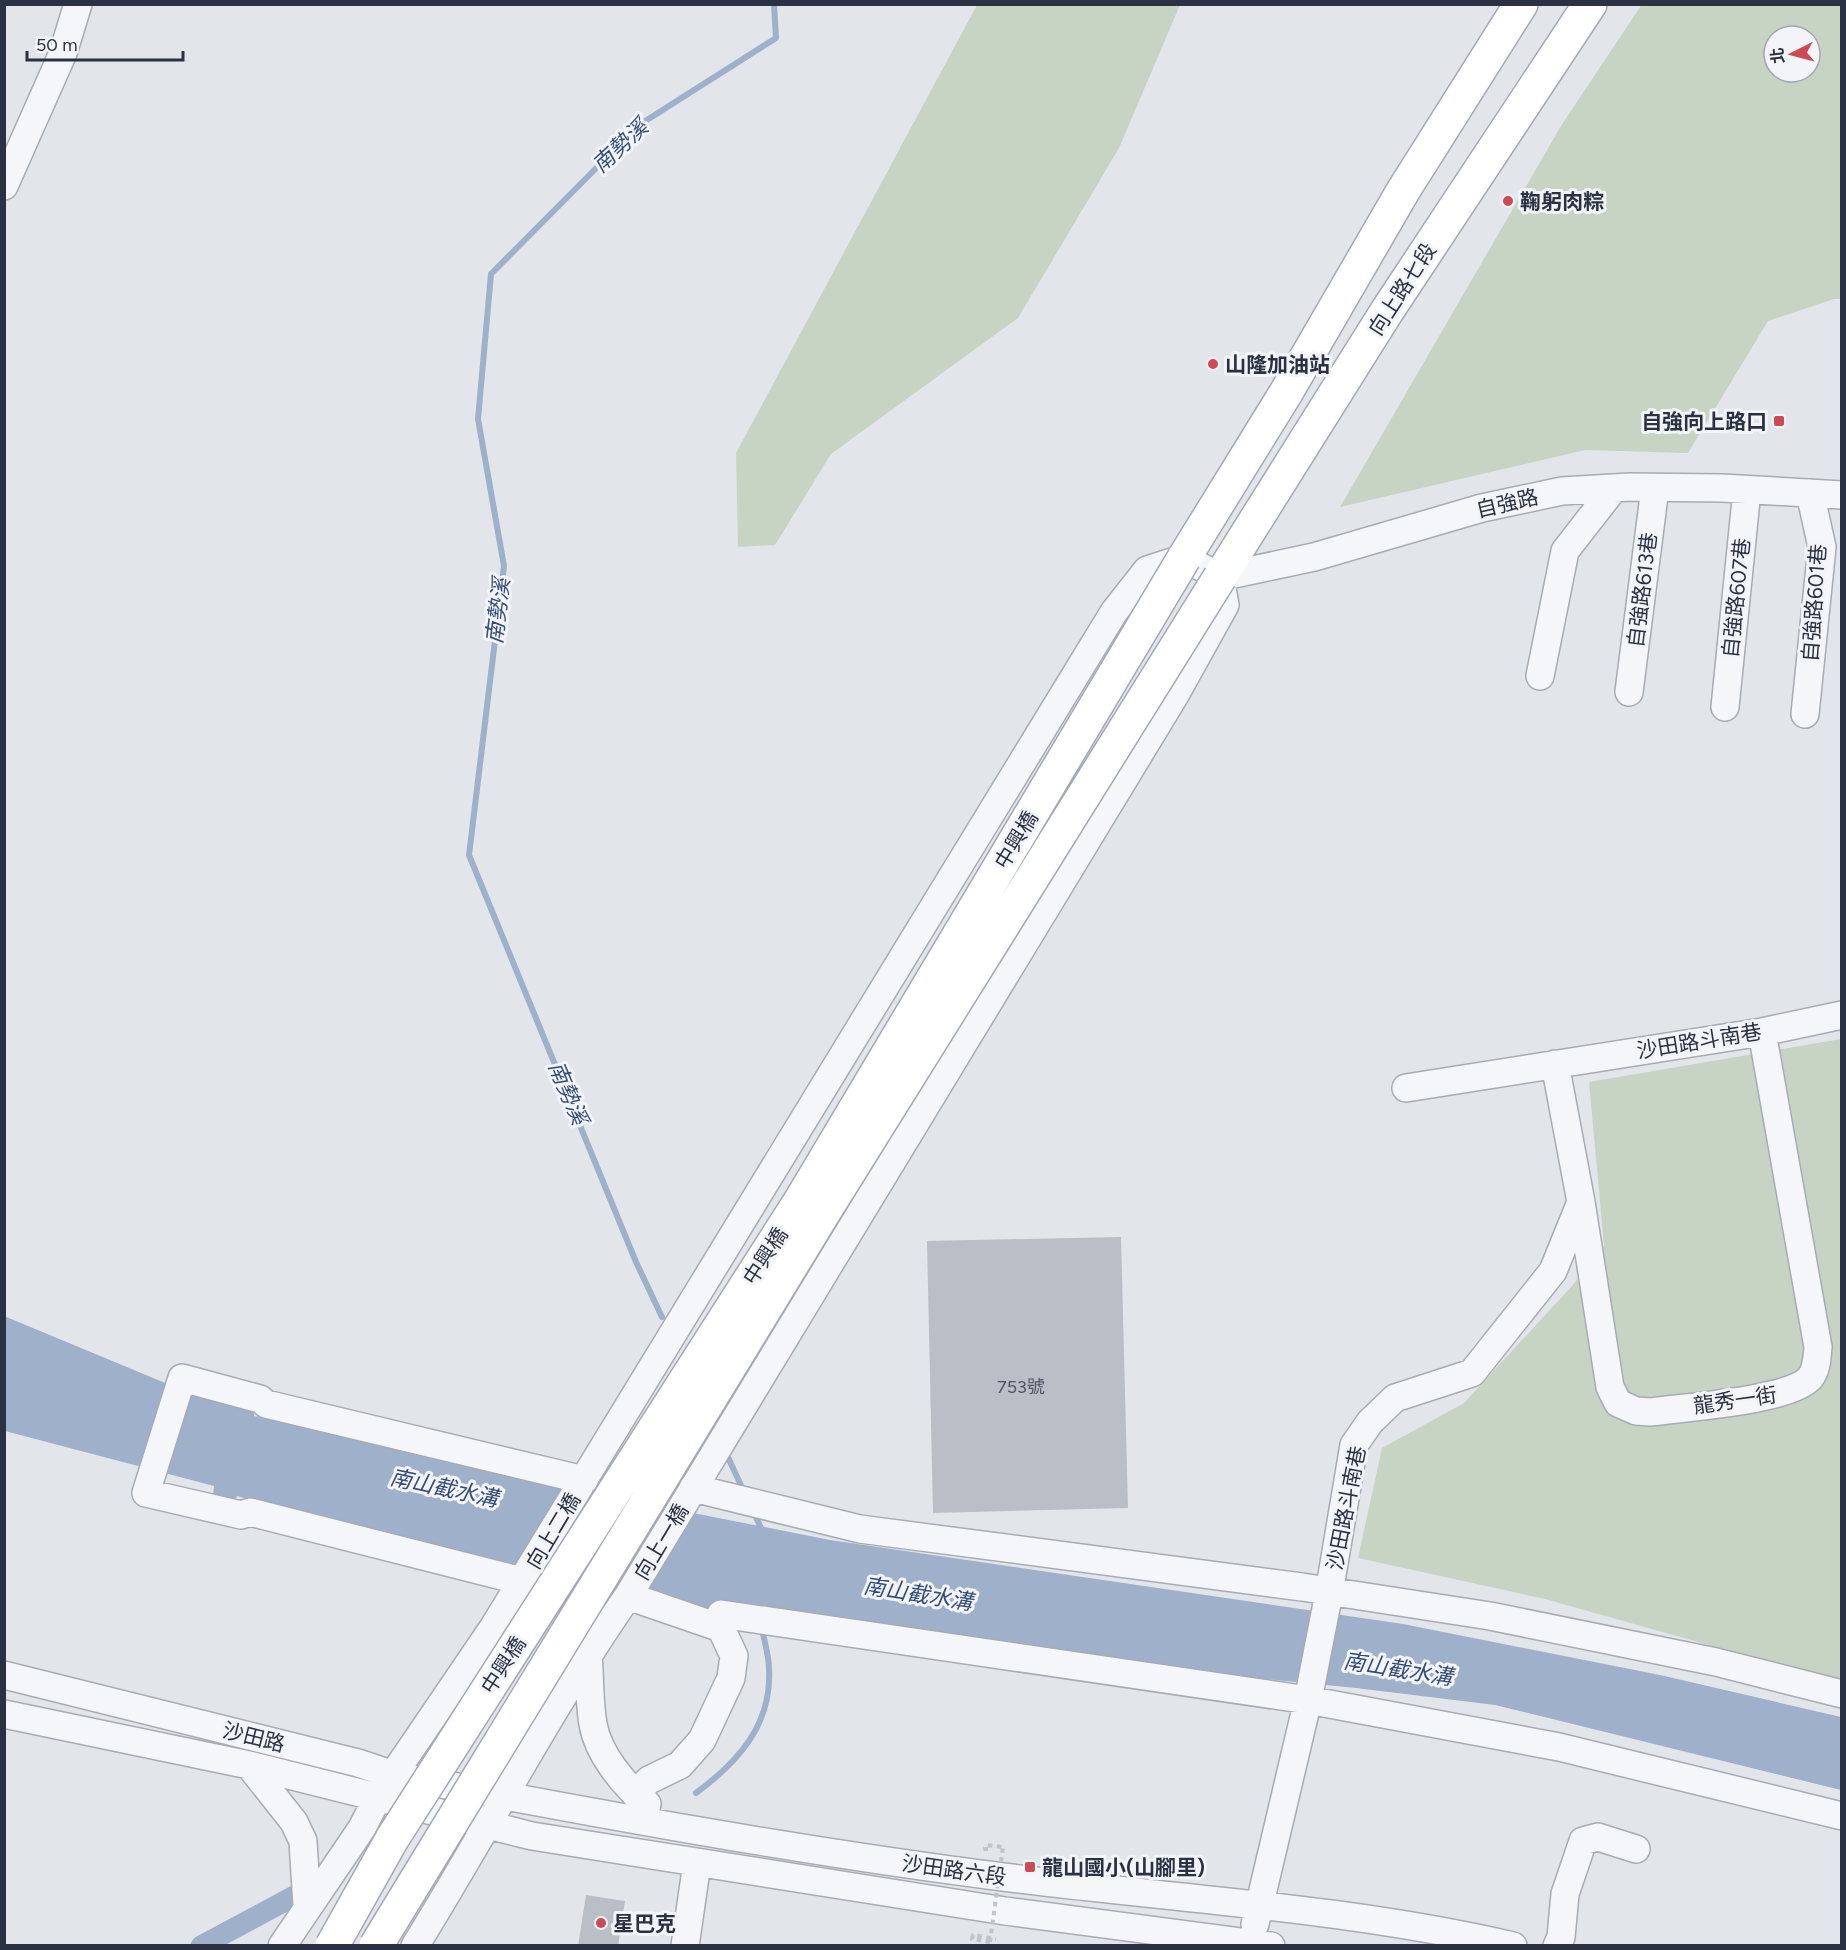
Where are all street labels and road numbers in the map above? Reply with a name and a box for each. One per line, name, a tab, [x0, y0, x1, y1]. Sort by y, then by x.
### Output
street label: 向上路七段	[1363, 238, 1441, 340]
street label: 自強路	[1473, 484, 1541, 522]
street label: 自強路613巷	[1623, 531, 1661, 649]
street label: 自強路607巷	[1717, 537, 1755, 659]
street label: 自強路601巷	[1797, 543, 1831, 663]
street label: 中興橋	[989, 807, 1043, 873]
street label: 沙田路斗南巷	[1635, 1019, 1763, 1063]
street label: 中興橋	[737, 1223, 793, 1289]
street label: 龍秀一街	[1692, 1382, 1778, 1418]
street label: 沙田路斗南巷	[1322, 1444, 1370, 1572]
street label: 向上二橋	[521, 1489, 585, 1573]
street label: 向上一橋	[629, 1500, 693, 1584]
street label: 中興橋	[475, 1632, 531, 1698]
street label: 沙田路	[220, 1717, 288, 1757]
street label: 沙田路六段	[900, 1850, 1008, 1890]

